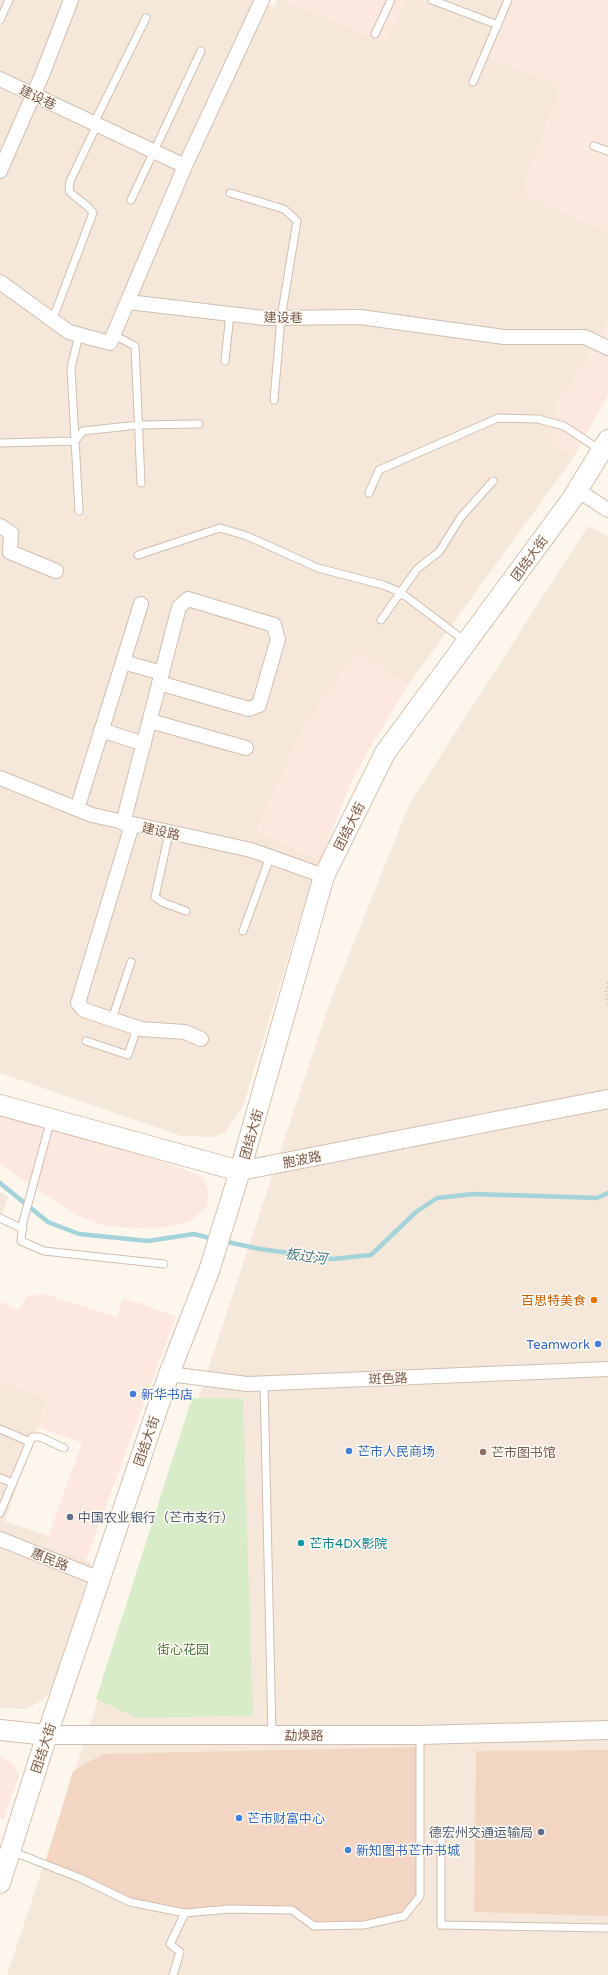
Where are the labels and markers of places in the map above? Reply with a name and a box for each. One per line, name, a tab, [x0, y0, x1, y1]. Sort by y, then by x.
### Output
place label: 百思特美食	[521, 1293, 586, 1309]
marker: 百思特美食	[589, 1295, 599, 1305]
place label: Teamwork	[526, 1337, 590, 1353]
marker: Teamwork	[593, 1339, 603, 1349]
place label: 新华书店	[141, 1387, 193, 1403]
marker: 新华书店	[128, 1389, 138, 1399]
place label: 芒市人民商场	[357, 1444, 435, 1460]
place label: 芒市图书馆	[491, 1445, 556, 1461]
marker: 芒市人民商场	[344, 1446, 354, 1456]
marker: 芒市图书馆	[478, 1447, 488, 1457]
place label: 中国农业银行（芒市支行）	[78, 1510, 234, 1526]
marker: 中国农业银行（芒市支行）	[65, 1512, 75, 1522]
place label: 芒市4DX影院	[309, 1536, 387, 1552]
marker: 芒市4DX影院	[296, 1538, 306, 1548]
place label: 芒市财富中心	[247, 1811, 325, 1827]
marker: 芒市财富中心	[234, 1813, 244, 1823]
place label: 德宏州交通运输局	[429, 1825, 533, 1841]
marker: 德宏州交通运输局	[536, 1827, 546, 1837]
place label: 新知图书芒市书城	[356, 1843, 460, 1859]
marker: 新知图书芒市书城	[343, 1845, 353, 1855]

